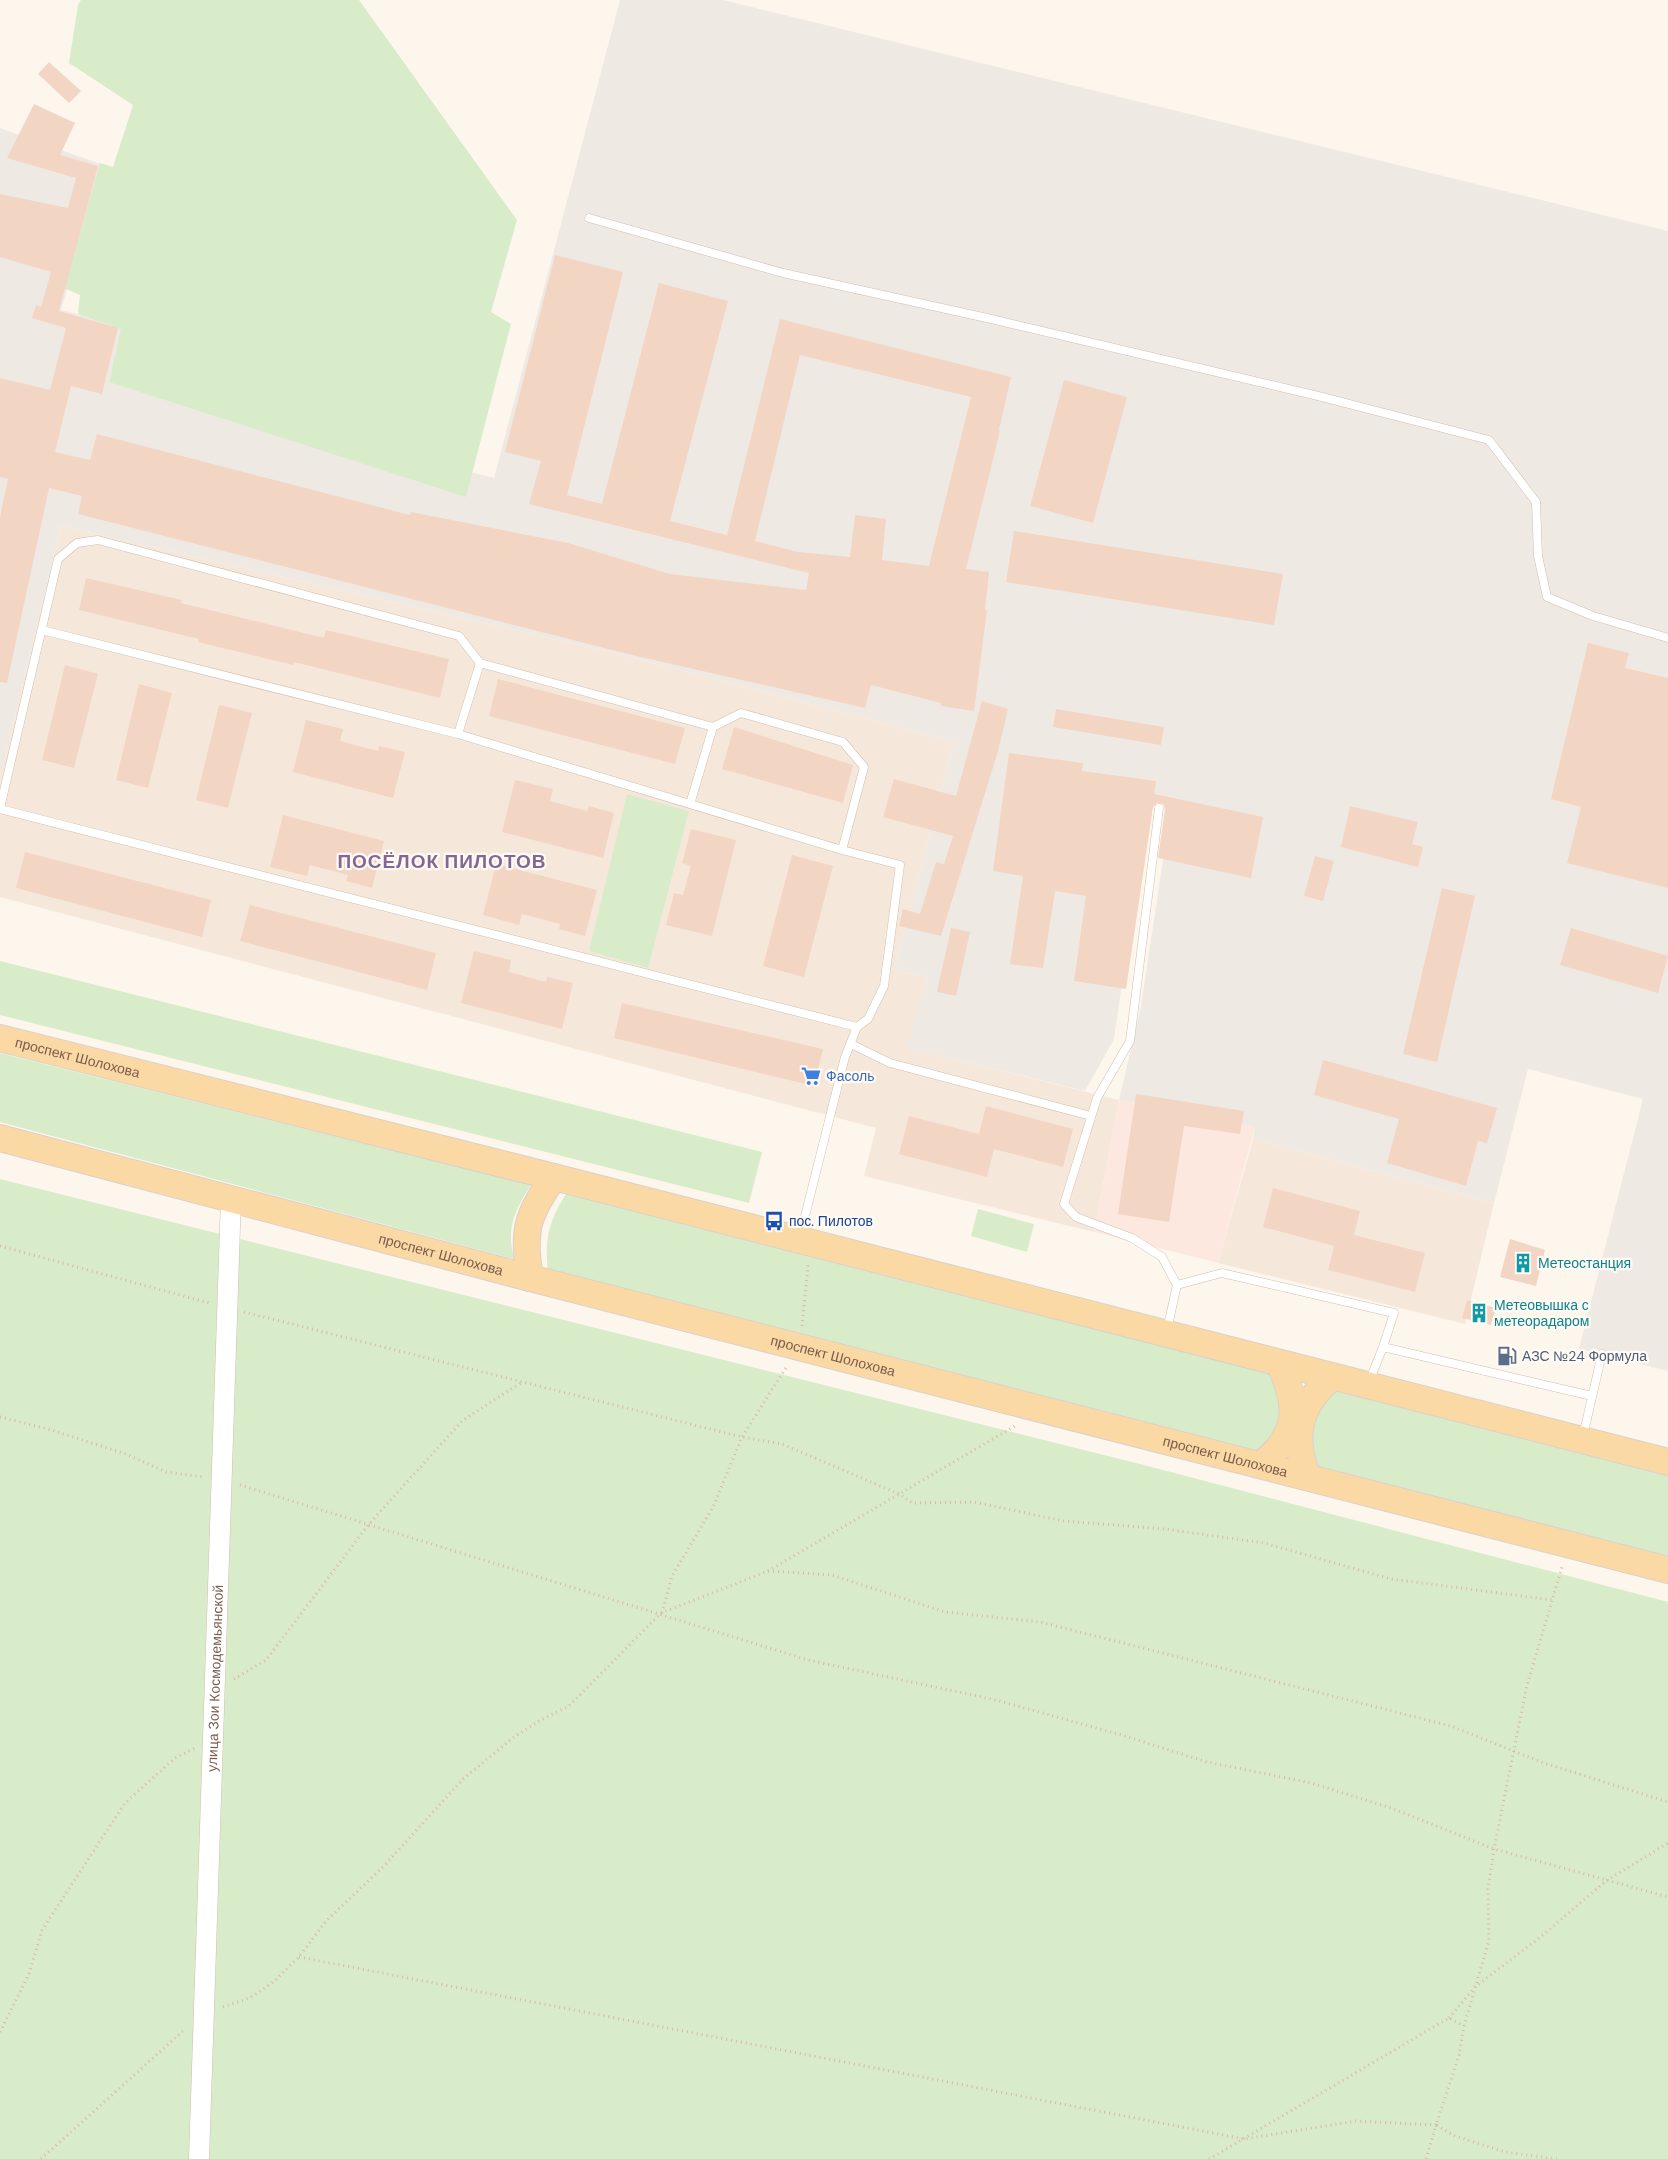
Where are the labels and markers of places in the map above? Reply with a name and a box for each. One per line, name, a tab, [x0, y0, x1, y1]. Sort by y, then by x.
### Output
supermarket icon: Фасоль	[800, 1065, 822, 1087]
place label: Фасоль	[826, 1067, 875, 1085]
bus stop icon: пос. Пилотов	[763, 1210, 785, 1232]
place label: пос. Пилотов	[789, 1212, 873, 1230]
building icon: Метеостанция	[1512, 1252, 1534, 1274]
place label: Метеостанция	[1538, 1254, 1631, 1272]
place label: Метеовышка с метеорадаром	[1494, 1296, 1590, 1330]
building icon: Метеовышка с метеорадаром	[1468, 1302, 1490, 1324]
fuel station icon: АЗС №24 Формула	[1496, 1345, 1518, 1367]
place label: АЗС №24 Формула	[1522, 1347, 1647, 1365]

